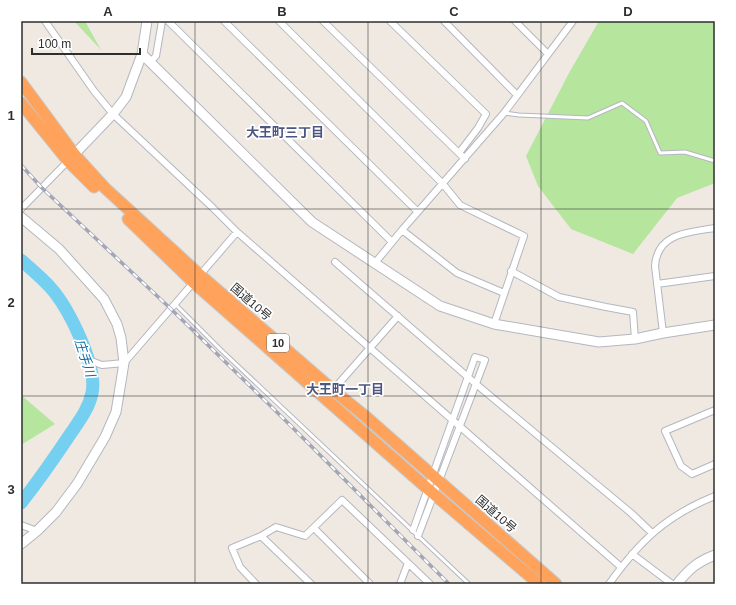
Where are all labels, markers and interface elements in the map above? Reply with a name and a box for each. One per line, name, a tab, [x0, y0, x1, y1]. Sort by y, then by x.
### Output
text: A	[103, 4, 113, 19]
text: B	[277, 4, 287, 19]
text: C	[449, 4, 459, 19]
text: D	[623, 4, 633, 19]
scale bar	[32, 30, 140, 56]
text: 100 m	[38, 37, 71, 51]
text: 1	[7, 108, 15, 123]
district label: 大王町三丁目	[246, 125, 324, 140]
street label: 国道10号	[228, 281, 274, 323]
text: 2	[7, 295, 15, 310]
road number: 10	[267, 334, 289, 352]
water label: 庄手川	[72, 337, 99, 381]
district label: 大王町一丁目	[306, 382, 384, 397]
text: 3	[7, 482, 15, 497]
street label: 国道10号	[473, 493, 519, 535]

